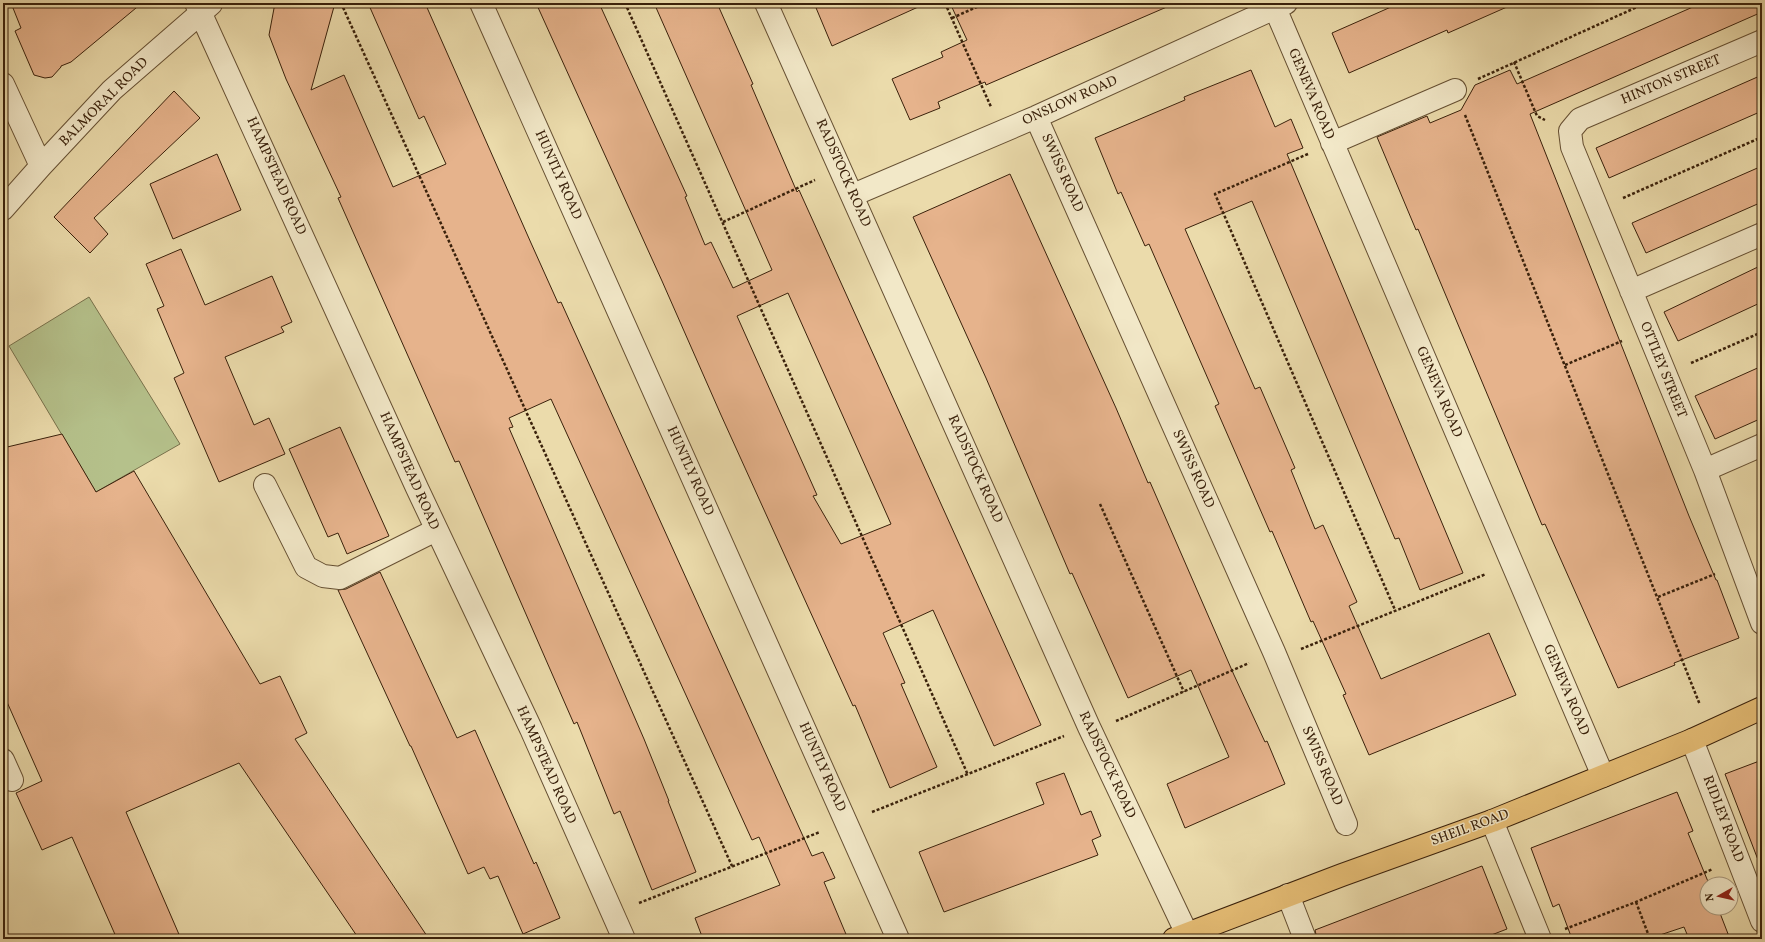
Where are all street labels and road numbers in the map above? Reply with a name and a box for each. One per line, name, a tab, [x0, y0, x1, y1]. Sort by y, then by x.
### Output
street label: GENEVA ROAD	[1283, 46, 1339, 142]
street label: HINTON STREET	[1618, 50, 1724, 110]
street label: BALMORAL ROAD	[55, 53, 153, 151]
street label: ONSLOW ROAD	[1019, 72, 1121, 130]
street label: HAMPSTEAD ROAD	[241, 114, 311, 238]
street label: RADSTOCK ROAD	[811, 116, 875, 230]
street label: HUNTLY ROAD	[530, 127, 586, 223]
street label: SWISS ROAD	[1036, 131, 1088, 215]
street label: OTTLEY STREET	[1635, 319, 1691, 421]
street label: GENEVA ROAD	[1411, 344, 1467, 440]
street label: HAMPSTEAD ROAD	[374, 409, 444, 533]
street label: RADSTOCK ROAD	[943, 412, 1007, 526]
street label: HUNTLY ROAD	[662, 423, 718, 519]
street label: SWISS ROAD	[1167, 427, 1219, 511]
street label: GENEVA ROAD	[1538, 642, 1594, 738]
street label: HAMPSTEAD ROAD	[511, 703, 581, 827]
street label: RADSTOCK ROAD	[1074, 708, 1140, 822]
street label: HUNTLY ROAD	[794, 719, 850, 815]
street label: SWISS ROAD	[1297, 723, 1347, 809]
street label: RIDLEY ROAD	[1698, 773, 1748, 865]
street label: SHEIL ROAD	[1428, 805, 1512, 851]

